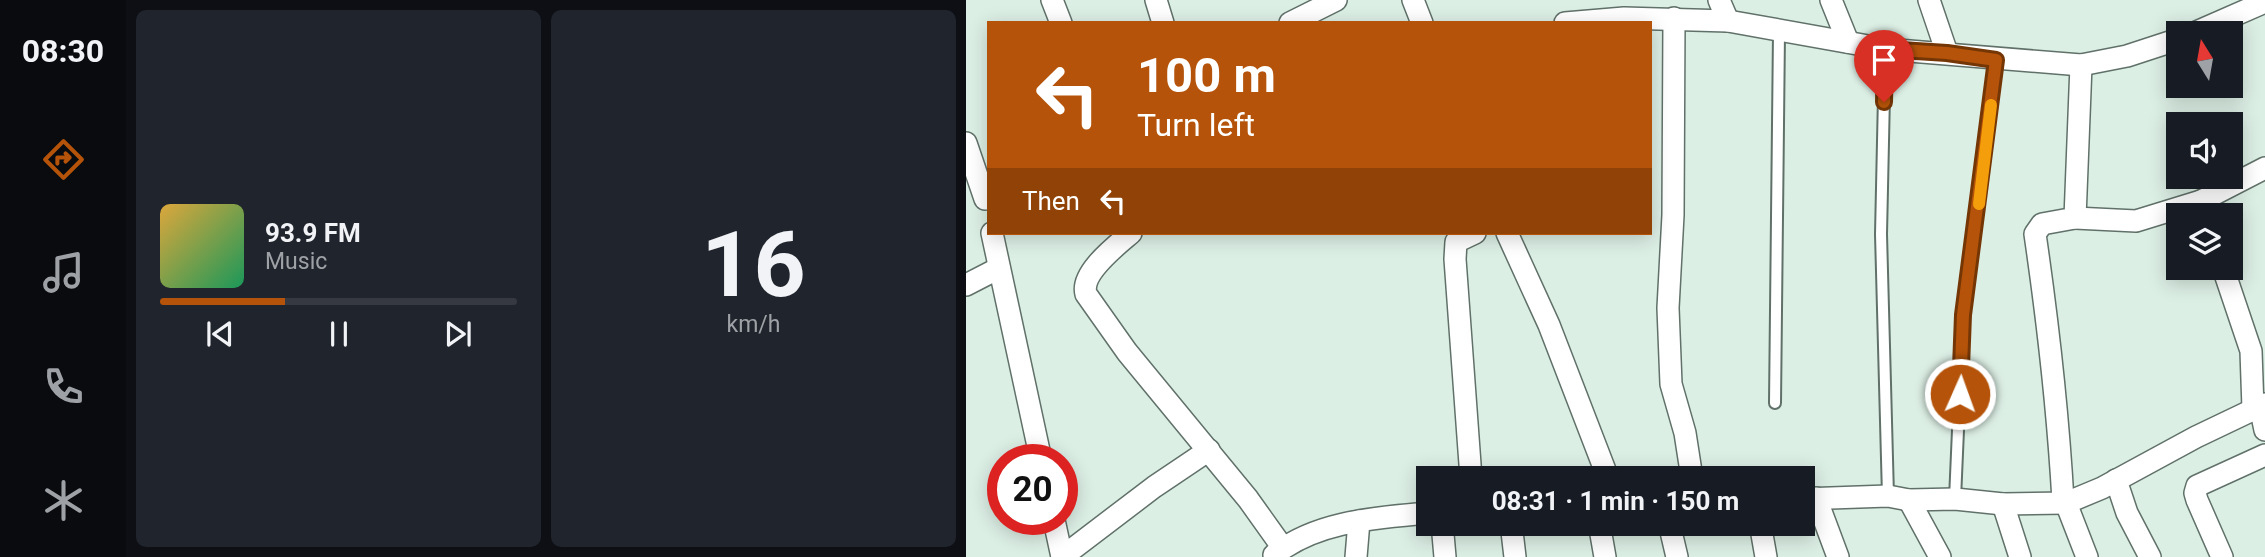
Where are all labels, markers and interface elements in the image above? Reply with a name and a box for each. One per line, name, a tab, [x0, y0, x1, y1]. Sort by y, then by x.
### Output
north arrow	[2166, 21, 2244, 98]
map controls	[2166, 21, 2243, 280]
pin	[1854, 30, 1914, 102]
text: 08:30	[22, 32, 104, 70]
icon: arrive	[1865, 41, 1903, 79]
text: 100 m	[1137, 47, 1276, 104]
icon: left	[1022, 49, 1113, 140]
text: Turn left	[1137, 106, 1255, 144]
button: sound	[2166, 112, 2243, 189]
icon: directions	[39, 135, 88, 184]
icon: left	[1094, 182, 1132, 220]
text: Then	[1022, 186, 1080, 216]
button: layers	[2166, 203, 2243, 280]
text: 16	[701, 212, 806, 318]
text: 93.9 FM	[265, 218, 361, 248]
icon: music	[39, 248, 88, 297]
text: Music	[265, 248, 327, 275]
text: km/h	[727, 311, 781, 338]
icon: previous	[201, 315, 239, 353]
icon: pause	[320, 315, 358, 353]
icon: next	[439, 315, 477, 353]
position arrow	[1923, 357, 1997, 431]
icon: phone	[39, 362, 88, 411]
speed limit sign: 20	[987, 444, 1078, 535]
icon: climate	[39, 476, 88, 525]
text: 08:31 · 1 min · 150 m	[1492, 486, 1739, 516]

